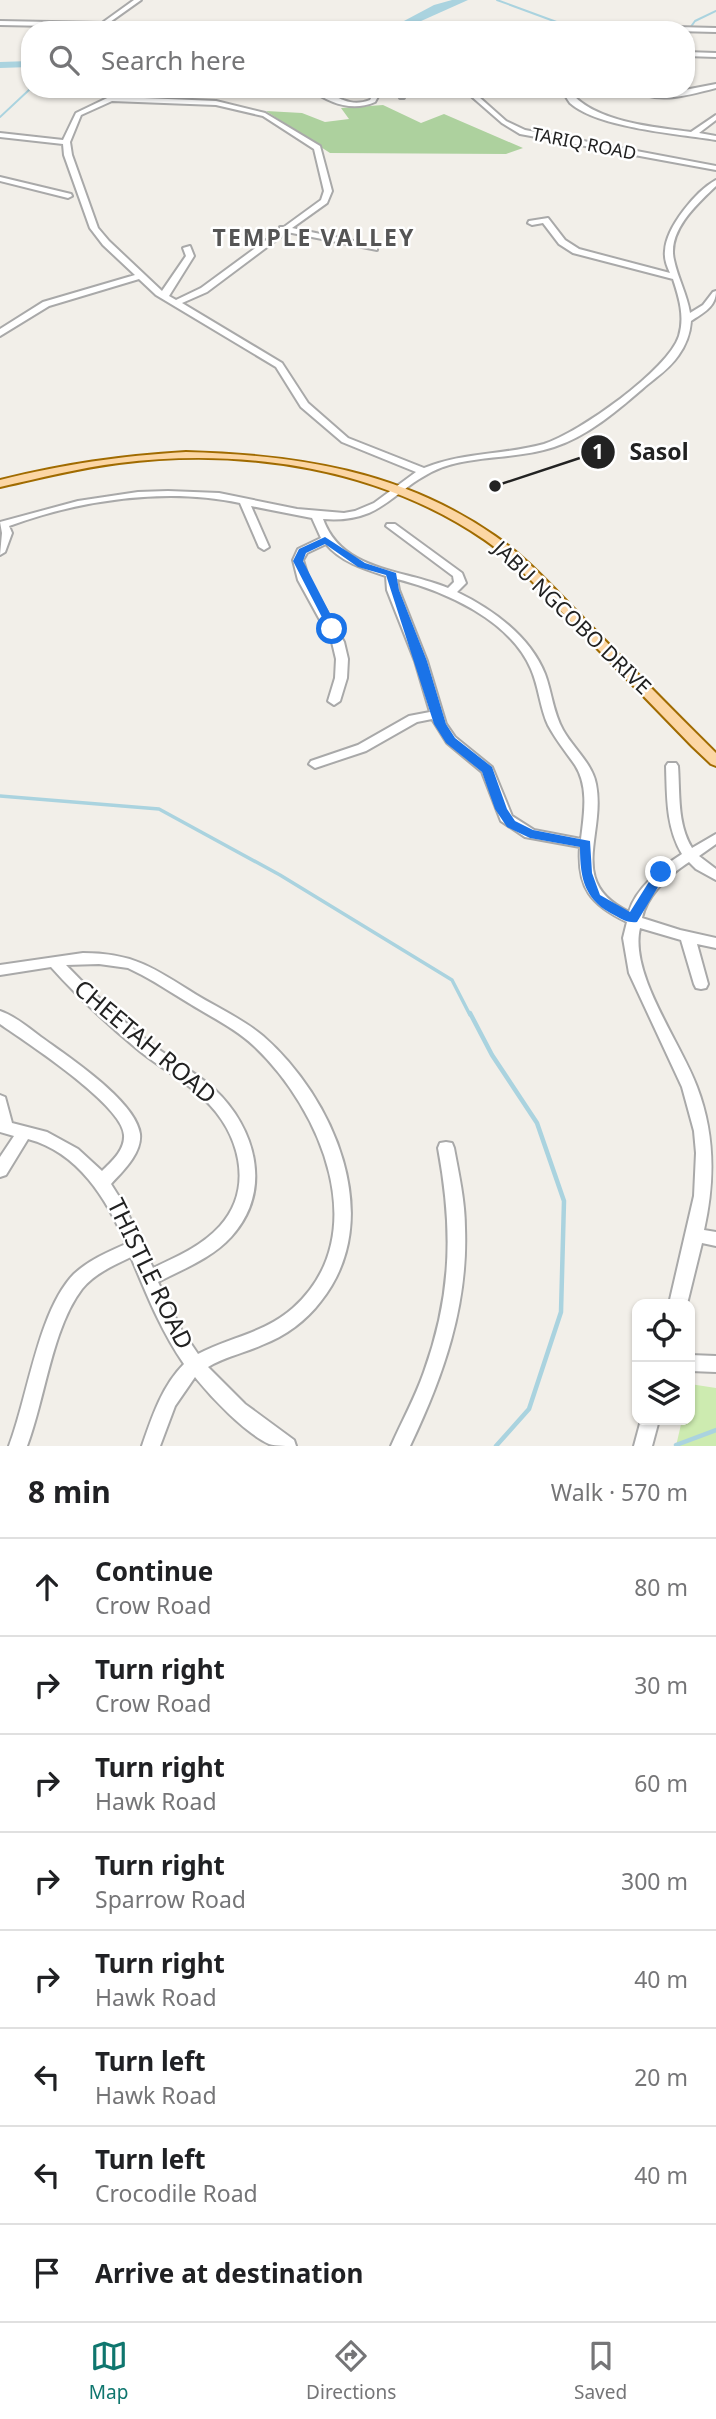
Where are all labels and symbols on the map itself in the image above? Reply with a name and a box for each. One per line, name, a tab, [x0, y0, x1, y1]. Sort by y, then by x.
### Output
street label: TARIQ ROAD	[530, 121, 638, 165]
district label: TEMPLE VALLEY	[213, 221, 415, 253]
callout: Sasol	[581, 430, 703, 474]
text: Sasol	[629, 435, 689, 467]
text: 1	[592, 437, 604, 465]
street label: JABU NGCOBO DRIVE	[486, 533, 658, 700]
route start	[316, 613, 347, 644]
route end	[645, 856, 676, 887]
street label: CHEETAH ROAD	[68, 971, 224, 1110]
street label: THISTLE ROAD	[101, 1192, 202, 1354]

